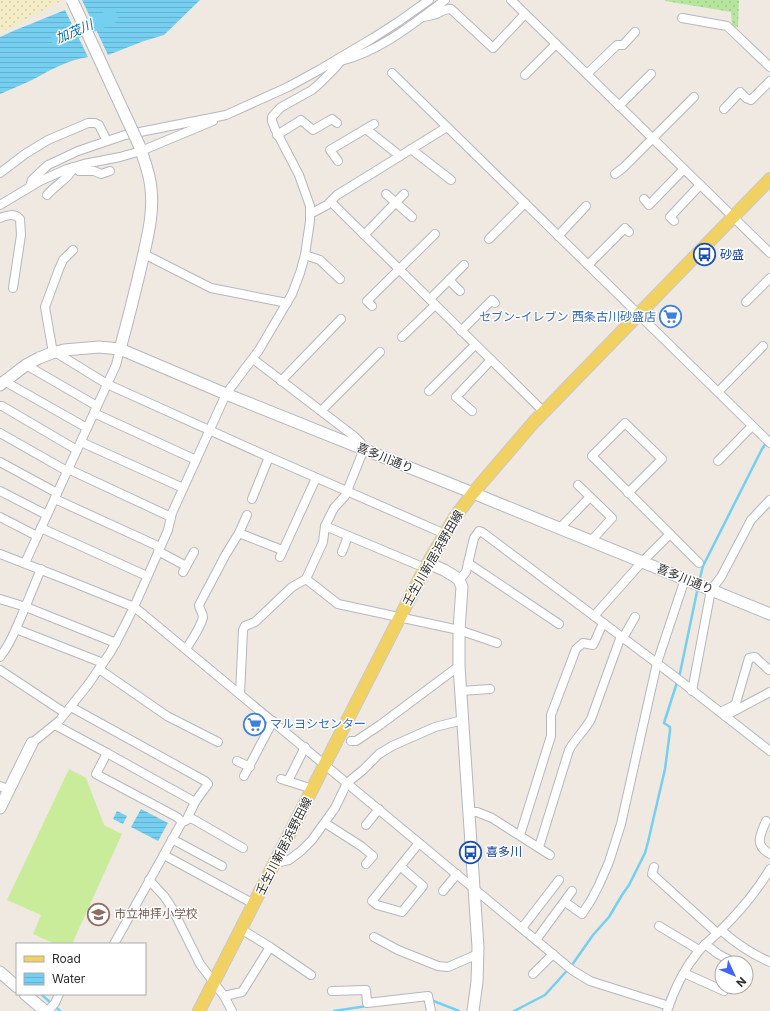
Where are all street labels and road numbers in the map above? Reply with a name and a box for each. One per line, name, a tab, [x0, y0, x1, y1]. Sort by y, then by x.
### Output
street label: 喜多川通り	[355, 439, 416, 476]
street label: 壬生川新居浜野田線	[399, 507, 466, 608]
street label: 喜多川通り	[655, 560, 716, 597]
street label: 壬生川新居浜野田線	[252, 794, 315, 897]

